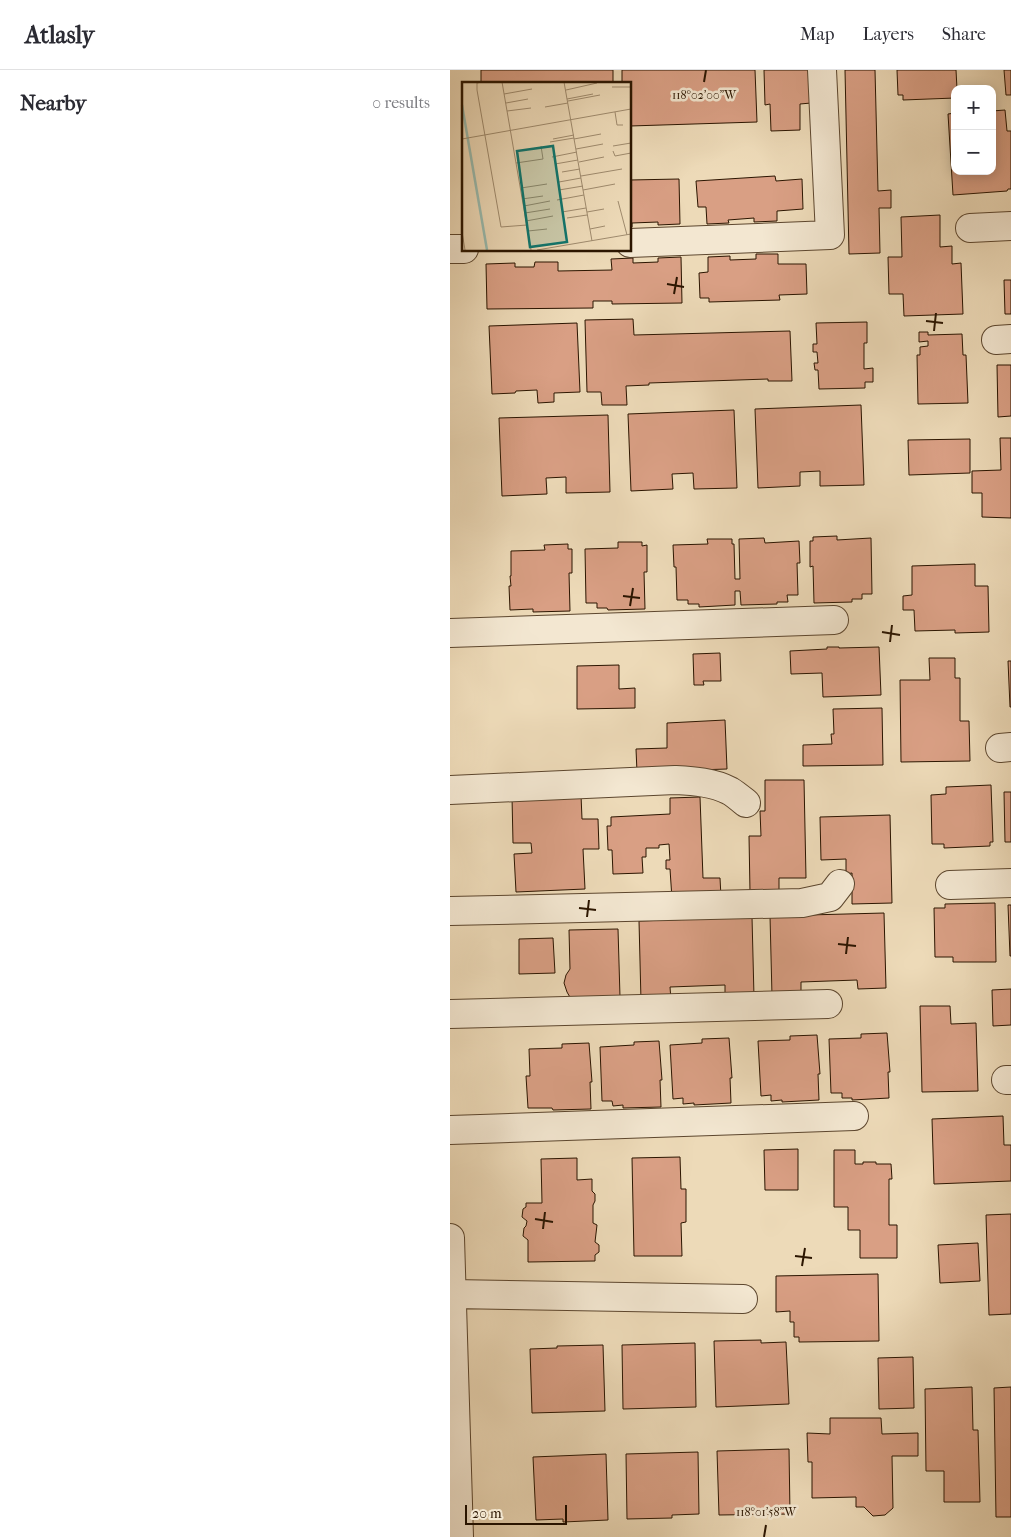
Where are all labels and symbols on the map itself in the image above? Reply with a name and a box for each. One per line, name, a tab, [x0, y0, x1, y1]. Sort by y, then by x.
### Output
inset map	[462, 82, 631, 251]
text: 118°02'00"W	[672, 88, 737, 102]
scale bar	[465, 1502, 568, 1525]
text: 118°01'58"W	[736, 1505, 797, 1519]

